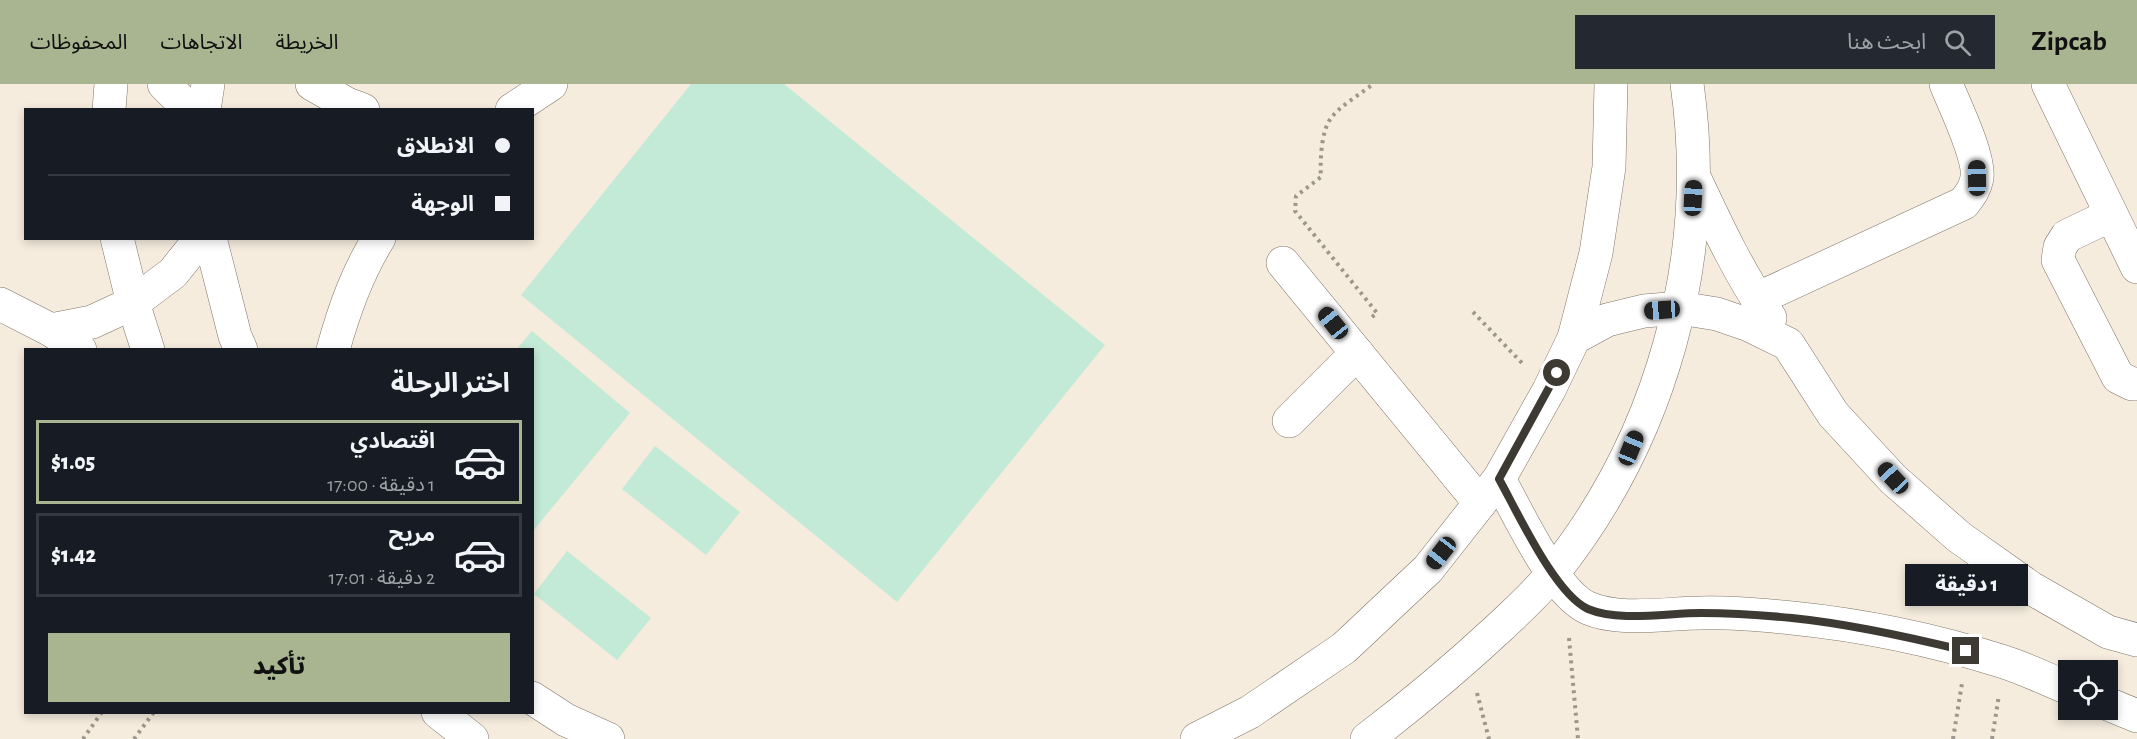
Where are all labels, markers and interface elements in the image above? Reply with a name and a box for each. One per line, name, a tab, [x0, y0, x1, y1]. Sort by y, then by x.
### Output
search box	[1575, 15, 1995, 69]
icon: search	[1941, 26, 1974, 59]
text: Zipcab	[2031, 28, 2107, 56]
text: ابحث هنا	[1847, 31, 1926, 53]
text: المحفوظات	[30, 32, 127, 53]
text: الاتجاهات	[160, 32, 242, 53]
text: الخريطة	[275, 32, 338, 53]
text: الانطلاق	[397, 135, 474, 157]
car	[1968, 160, 1986, 196]
car	[1683, 180, 1703, 216]
text: الوجهة	[411, 193, 474, 215]
car	[1643, 300, 1681, 320]
car	[1315, 303, 1351, 343]
route start	[1543, 359, 1570, 386]
text: اختر الرحلة	[391, 370, 510, 397]
car	[1616, 428, 1646, 468]
text: اقتصادي	[350, 430, 435, 452]
icon: car	[453, 435, 507, 489]
text: $1.05	[51, 451, 95, 473]
car	[1874, 459, 1912, 497]
text: 1 دقيقة · 17:00	[327, 475, 435, 495]
text: مريح	[389, 523, 435, 545]
icon: car	[453, 528, 507, 582]
car	[1423, 533, 1459, 573]
text: $1.42	[51, 544, 96, 566]
callout: 1 دقيقة	[1904, 564, 2028, 606]
text: 2 دقيقة · 17:01	[329, 568, 435, 588]
text: 1 دقيقة	[1935, 575, 1998, 595]
button: تأكيد	[48, 633, 510, 702]
route end	[1952, 637, 1979, 664]
map controls	[2058, 660, 2118, 720]
button: locate	[2058, 660, 2118, 720]

